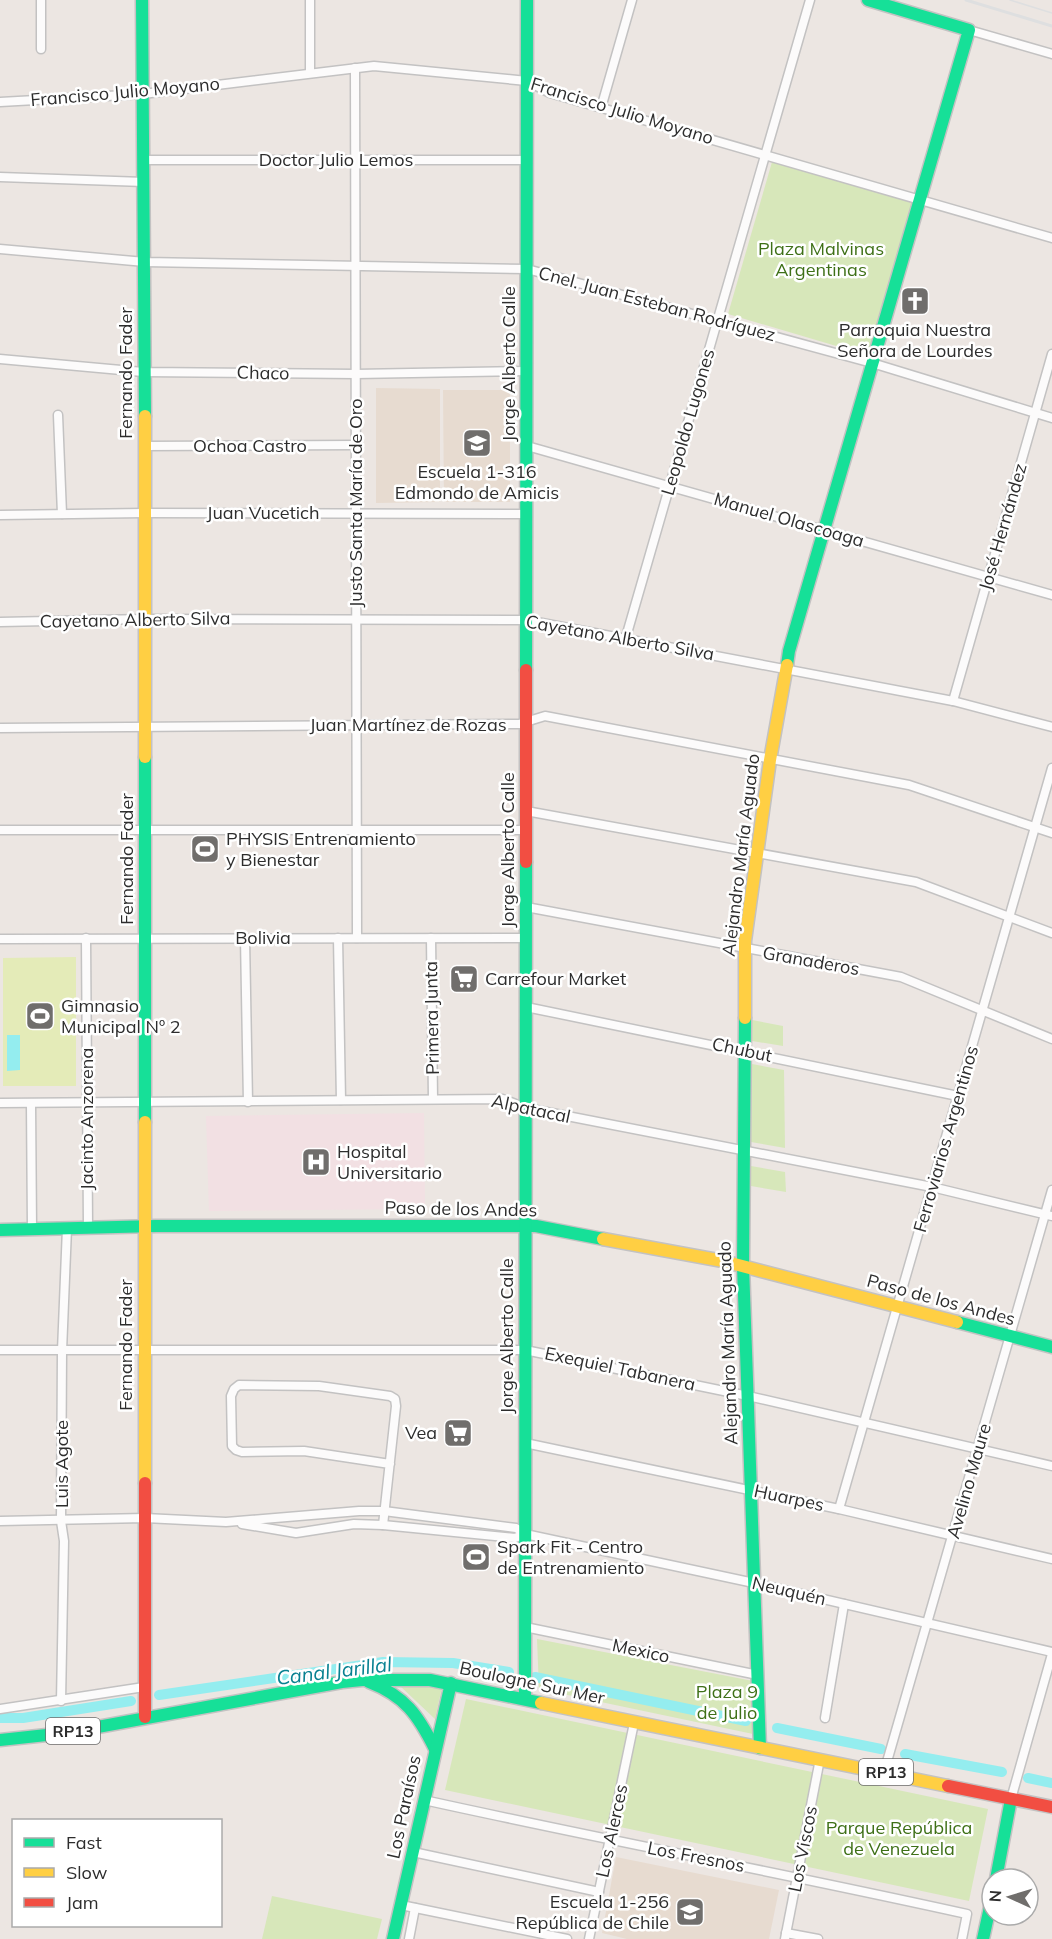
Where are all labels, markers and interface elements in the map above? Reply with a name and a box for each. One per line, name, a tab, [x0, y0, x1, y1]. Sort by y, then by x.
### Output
street label: Francisco Julio Moyano	[29, 72, 221, 111]
street label: Francisco Julio Moyano	[528, 72, 716, 149]
street label: Doctor Julio Lemos	[259, 148, 413, 171]
park label: Plaza Malvinas Argentinas	[758, 237, 884, 281]
street label: Cnel. Juan Esteban Rodríguez	[536, 261, 778, 346]
church icon: Parroquia Nuestra Señora de Lourdes	[899, 285, 931, 317]
street label: Jorge Alberto Calle	[497, 286, 520, 442]
street label: Fernando Fader	[114, 307, 137, 439]
place label: Parroquia Nuestra Señora de Lourdes	[837, 318, 993, 362]
street label: Leopoldo Lugones	[656, 346, 719, 498]
street label: Chaco	[236, 361, 290, 384]
street label: Justo Santa María de Oro	[344, 398, 367, 608]
school or university icon: Escuela 1-316 Edmondo de Amicis	[461, 427, 493, 459]
street label: Ochoa Castro	[193, 434, 307, 457]
place label: Escuela 1-316 Edmondo de Amicis	[395, 460, 559, 504]
street label: José Hernández	[973, 460, 1032, 593]
street label: Manuel Olascoaga	[711, 487, 867, 552]
street label: Juan Vucetich	[207, 501, 319, 524]
street label: Cayetano Alberto Silva	[39, 606, 231, 633]
street label: Cayetano Alberto Silva	[524, 610, 716, 665]
street label: Juan Martínez de Rozas	[309, 713, 507, 736]
street label: Alejandro María Aguado	[717, 752, 764, 958]
street label: Jorge Alberto Calle	[496, 772, 519, 928]
street label: Fernando Fader	[115, 793, 138, 925]
place label: PHYSIS Entrenamiento y Bienestar	[226, 827, 416, 871]
sports icon: PHYSIS Entrenamiento y Bienestar	[189, 833, 221, 865]
street label: Bolivia	[235, 926, 291, 949]
street label: Granaderos	[761, 941, 861, 980]
street label: Primera Junta	[419, 961, 444, 1075]
supermarket icon: Carrefour Market	[448, 963, 480, 995]
place label: Carrefour Market	[485, 967, 626, 990]
place label: Gimnasio Municipal Nº 2	[61, 994, 181, 1038]
sports icon: Gimnasio Municipal Nº 2	[24, 1000, 56, 1032]
street label: Chubut	[710, 1032, 774, 1067]
street label: Ferroviarios Argentinos	[908, 1043, 983, 1235]
street label: Jacinto Anzorena	[75, 1048, 98, 1190]
street label: Alpatacal	[490, 1089, 573, 1128]
place label: Hospital Universitario	[337, 1140, 442, 1184]
hospital icon: Hospital Universitario	[300, 1146, 332, 1178]
street label: Paso de los Andes	[384, 1196, 538, 1221]
street label: Alejandro María Aguado	[712, 1241, 743, 1445]
street label: Jorge Alberto Calle	[495, 1258, 518, 1414]
street label: Paso de los Andes	[864, 1269, 1018, 1330]
street label: Fernando Fader	[114, 1279, 137, 1411]
street label: Exequiel Tabanera	[543, 1341, 698, 1396]
supermarket icon: Vea	[442, 1417, 474, 1449]
street label: Luis Agote	[50, 1420, 73, 1508]
place label: Vea	[405, 1421, 437, 1444]
street label: Avelino Maure	[941, 1421, 996, 1541]
street label: Huarpes	[752, 1479, 826, 1516]
place label: Spark Fit - Centro de Entrenamiento	[497, 1535, 644, 1579]
sports icon: Spark Fit - Centro de Entrenamiento	[460, 1541, 492, 1573]
street label: Neuquén	[750, 1571, 828, 1610]
street label: Mexico	[610, 1633, 672, 1668]
water label: Canal Jarillal	[275, 1651, 393, 1690]
street label: Boulogne Sur Mer	[457, 1656, 607, 1709]
park label: Plaza 9 de Julio	[696, 1680, 758, 1724]
road number: RP13	[46, 1718, 100, 1744]
street label: Los Paraísos	[381, 1753, 426, 1861]
road number: RP13	[859, 1759, 913, 1785]
street label: Los Alerces	[590, 1782, 633, 1880]
street label: Los Viscos	[783, 1804, 822, 1894]
park label: Parque República de Venezuela	[826, 1816, 972, 1860]
legend	[12, 1819, 222, 1927]
text: Fast	[66, 1831, 102, 1854]
street label: Los Fresnos	[646, 1836, 747, 1877]
text: Slow	[66, 1861, 108, 1884]
north arrow	[980, 1867, 1040, 1927]
text: N	[985, 1889, 1005, 1903]
place label: Escuela 1-256 República de Chile	[516, 1890, 669, 1934]
text: Jam	[66, 1891, 99, 1914]
school or university icon: Escuela 1-256 República de Chile	[674, 1896, 706, 1928]

